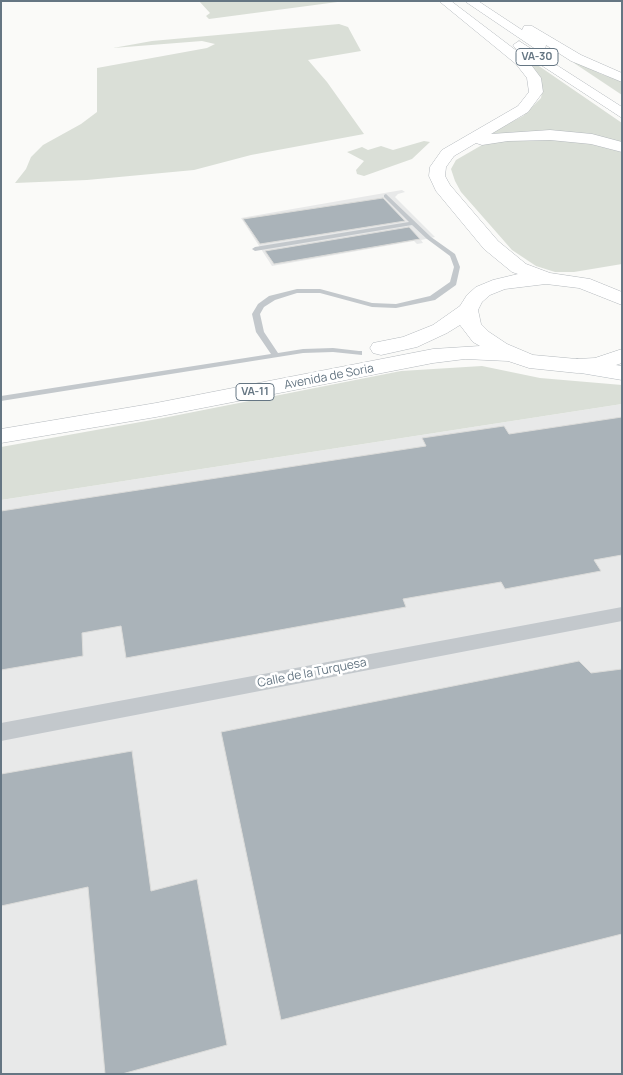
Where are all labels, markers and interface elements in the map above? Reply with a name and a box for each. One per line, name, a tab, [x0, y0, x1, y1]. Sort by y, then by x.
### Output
road number: VA-30	[516, 48, 558, 66]
street label: Avenida de Soria	[283, 361, 375, 393]
road number: VA-11	[236, 384, 274, 401]
street label: Calle de la Turquesa	[256, 655, 368, 691]

